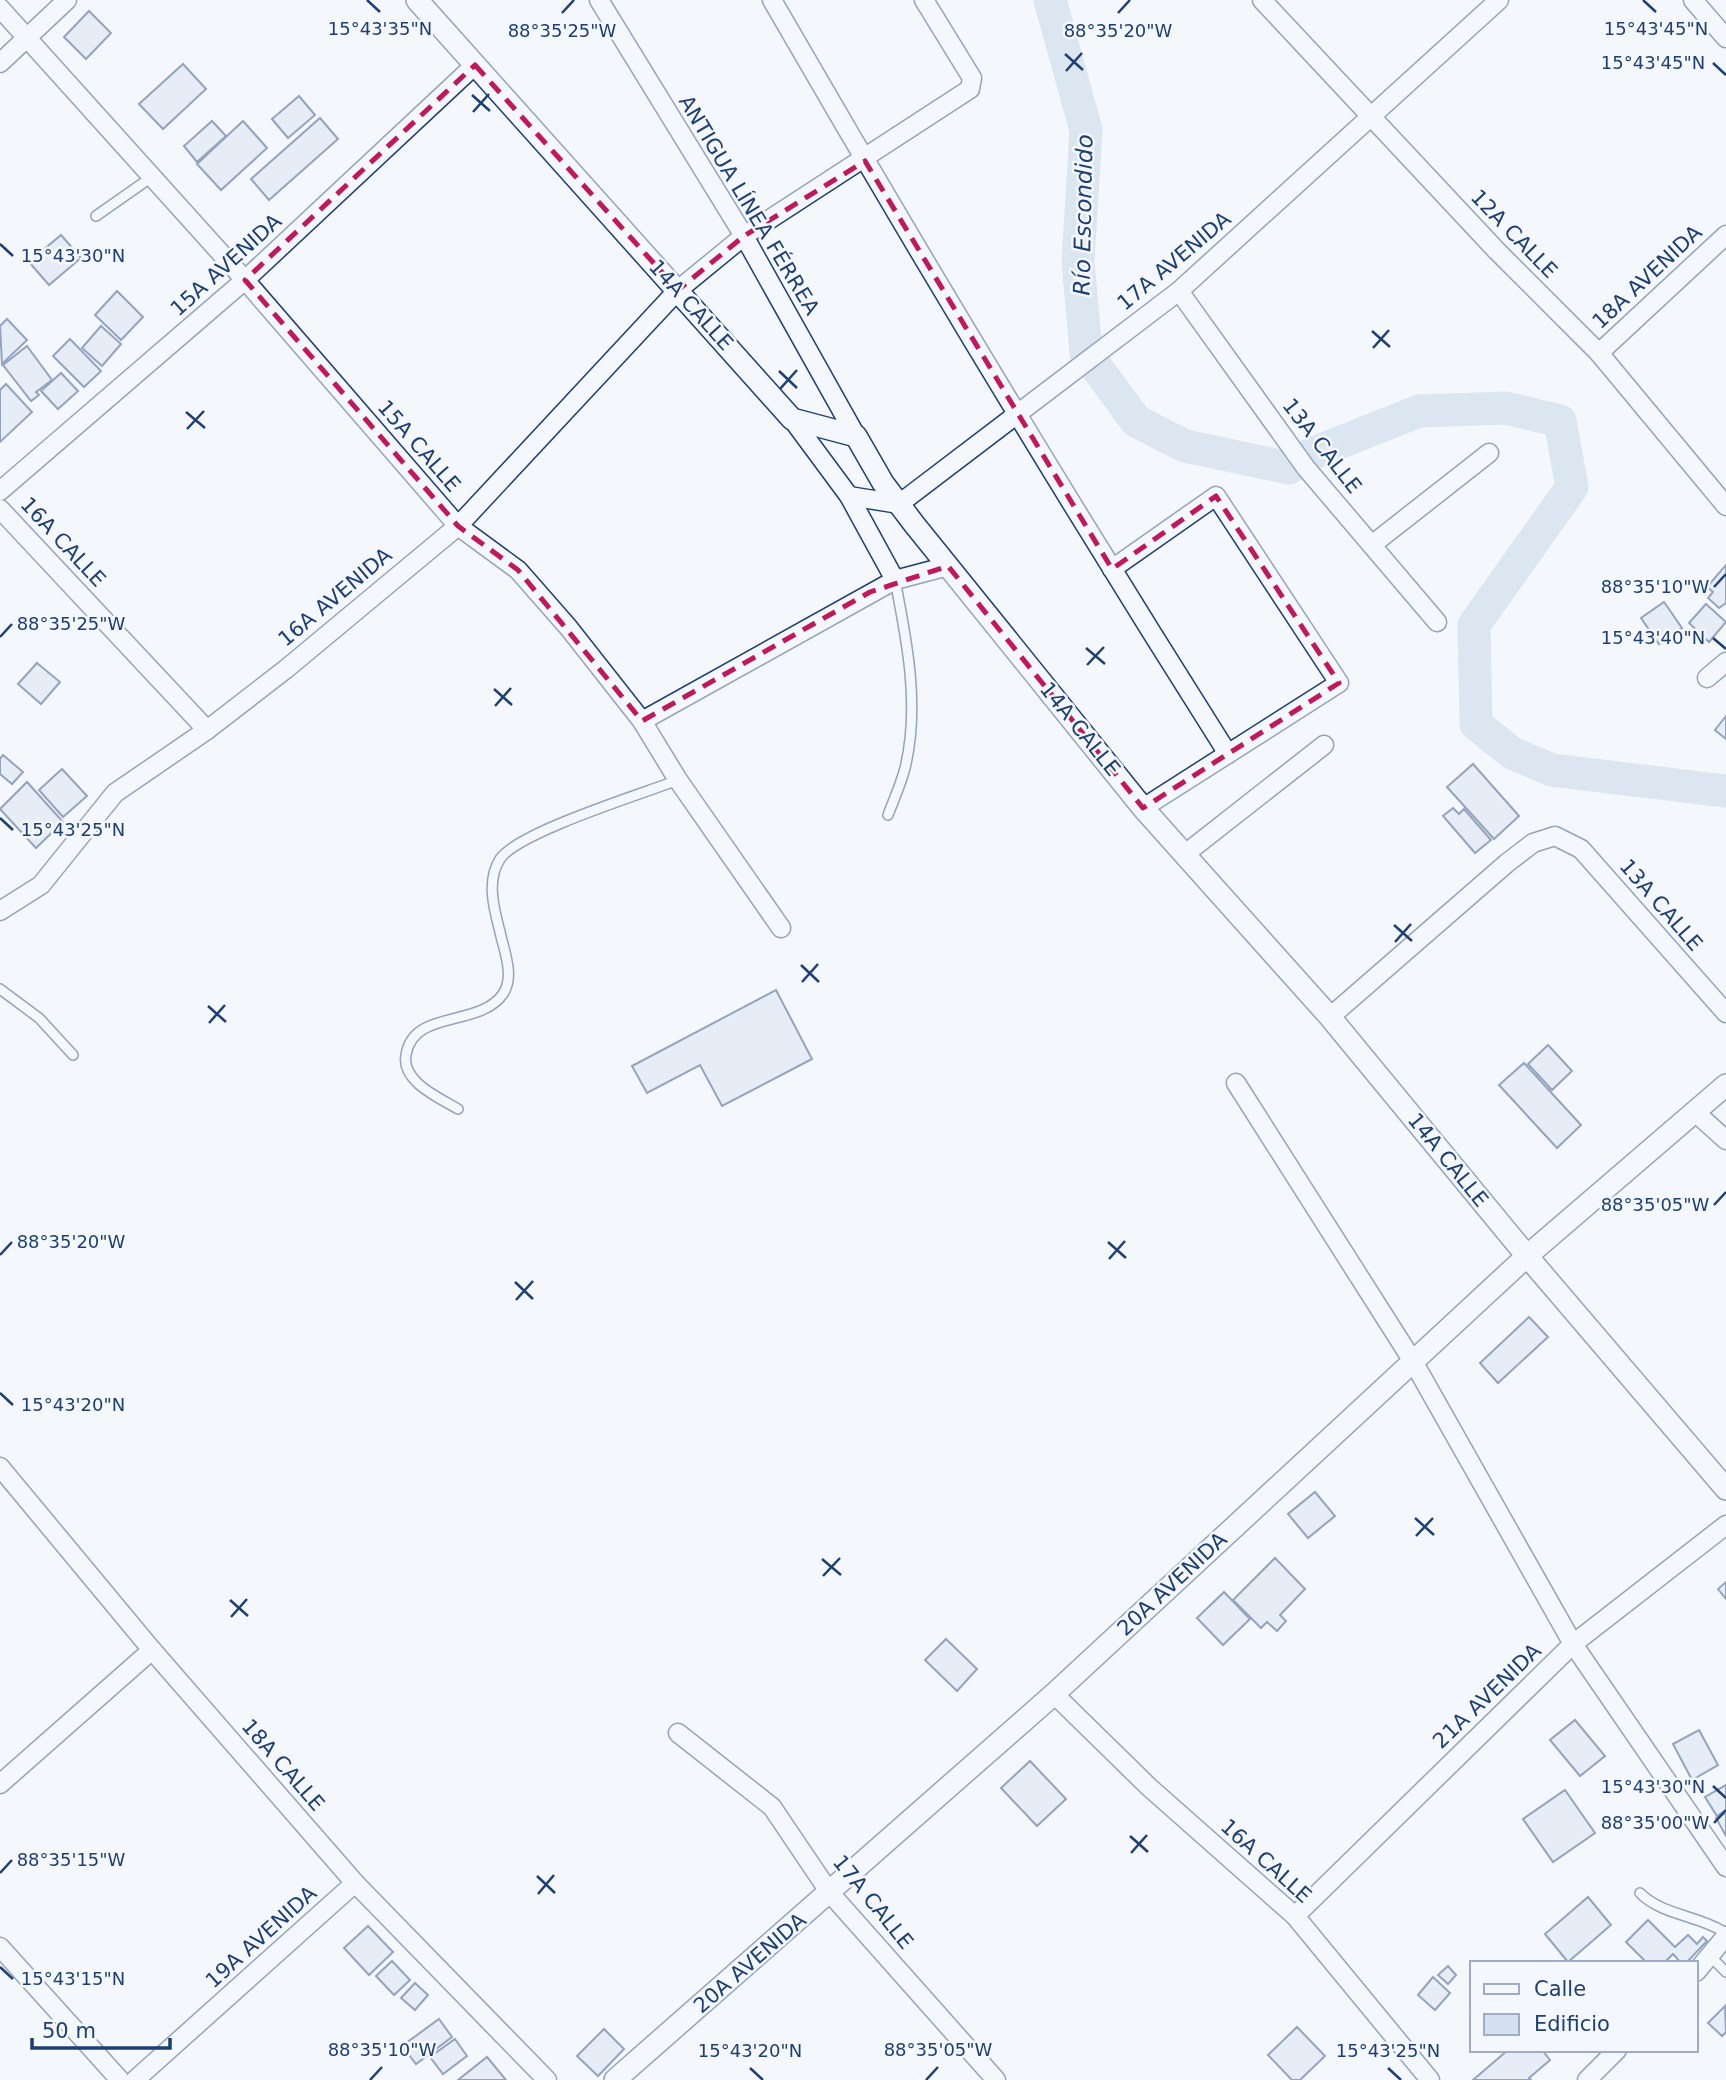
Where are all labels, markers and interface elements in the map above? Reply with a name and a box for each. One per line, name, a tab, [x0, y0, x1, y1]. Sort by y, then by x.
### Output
text: 15°43'35"N	[328, 18, 432, 39]
text: 15°43'45"N	[1604, 18, 1708, 39]
text: 88°35'25"W	[508, 20, 617, 41]
text: 88°35'20"W	[1064, 20, 1173, 41]
text: 15°43'45"N	[1601, 52, 1705, 73]
street label: ANTIGUA LÍNEA FÉRREA	[674, 90, 825, 320]
water label: Río Escondido	[1069, 134, 1097, 296]
street label: 12A CALLE	[1466, 185, 1562, 283]
street label: 17A AVENIDA	[1112, 206, 1236, 315]
street label: 15A AVENIDA	[166, 209, 287, 321]
street label: 18A AVENIDA	[1587, 220, 1707, 334]
text: 15°43'30"N	[21, 245, 125, 266]
street label: 14A CALLE	[644, 255, 738, 355]
street label: 13A CALLE	[1278, 394, 1366, 498]
street label: 15A CALLE	[373, 395, 465, 497]
street label: 16A CALLE	[16, 492, 110, 592]
street label: 16A AVENIDA	[273, 542, 397, 651]
text: 88°35'10"W	[1601, 576, 1710, 597]
text: 88°35'25"W	[17, 613, 126, 634]
text: 15°43'40"N	[1601, 627, 1705, 648]
street label: 14A CALLE	[1035, 677, 1125, 781]
text: 15°43'25"N	[21, 819, 125, 840]
street label: 13A CALLE	[1615, 854, 1707, 956]
street label: 14A CALLE	[1403, 1108, 1493, 1212]
text: 88°35'05"W	[1601, 1194, 1710, 1215]
text: 88°35'20"W	[17, 1231, 126, 1252]
text: 15°43'20"N	[21, 1394, 125, 1415]
street label: 20A AVENIDA	[1112, 1527, 1232, 1641]
street label: 21A AVENIDA	[1428, 1638, 1546, 1753]
street label: 18A CALLE	[237, 1714, 329, 1816]
text: 15°43'30"N	[1601, 1776, 1705, 1797]
text: 88°35'00"W	[1601, 1812, 1710, 1833]
street label: 16A CALLE	[1216, 1814, 1316, 1908]
text: 88°35'15"W	[17, 1849, 126, 1870]
street label: 17A CALLE	[828, 1850, 918, 1954]
street label: 19A AVENIDA	[201, 1881, 322, 1993]
street label: 20A AVENIDA	[689, 1907, 811, 2018]
legend	[1470, 1961, 1698, 2052]
text: 15°43'15"N	[21, 1968, 125, 1989]
text: Calle	[1534, 1977, 1586, 2001]
scale bar	[32, 2007, 170, 2050]
text: Edificio	[1534, 2012, 1610, 2036]
text: 50 m	[42, 2019, 96, 2043]
text: 88°35'10"W	[328, 2039, 437, 2060]
text: 88°35'05"W	[884, 2039, 993, 2060]
text: 15°43'20"N	[698, 2040, 802, 2061]
text: 15°43'25"N	[1336, 2040, 1440, 2061]

